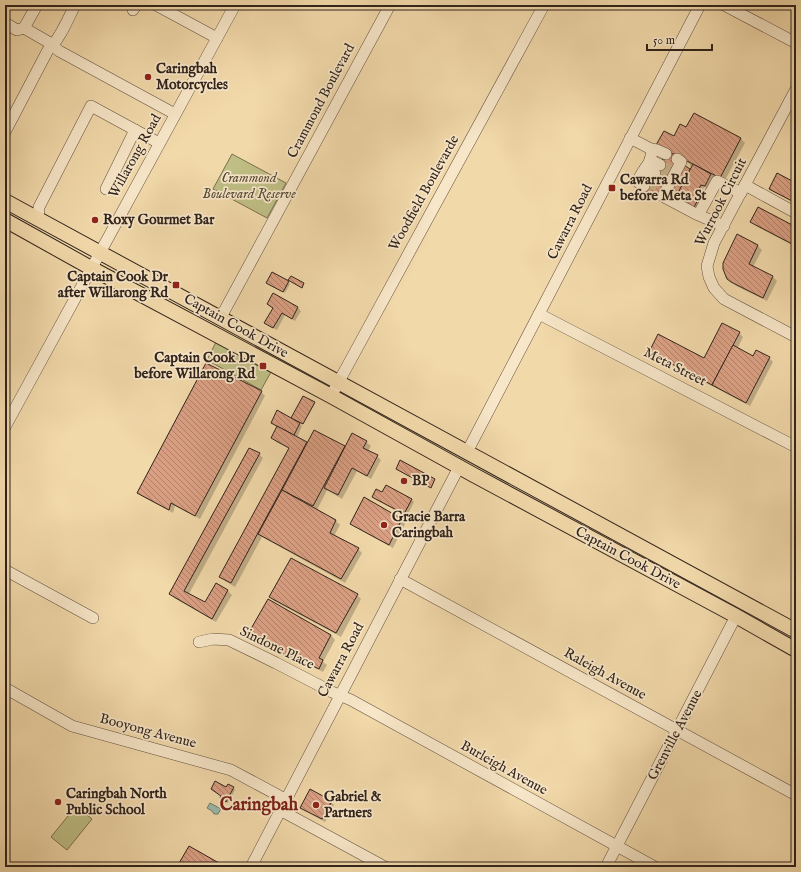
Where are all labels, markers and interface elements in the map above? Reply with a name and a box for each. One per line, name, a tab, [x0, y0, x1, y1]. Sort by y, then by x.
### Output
scale bar	[647, 26, 712, 52]
text: 50 m	[653, 33, 675, 48]
street label: Crammond Boulevard	[283, 40, 359, 161]
place label: Caringbah Motorcycles	[156, 60, 228, 94]
marker: Caringbah Motorcycles	[143, 72, 153, 82]
street label: Willarong Road	[105, 110, 166, 201]
street label: Woodfield Boulevarde	[385, 131, 464, 254]
street label: Wurrook Circuit	[691, 155, 751, 249]
park label: Crammond Boulevard Reserve	[202, 169, 296, 203]
place label: Cawarra Rd before Meta St	[619, 171, 707, 205]
street label: Cawarra Road	[543, 181, 597, 263]
marker: Cawarra Rd before Meta St	[607, 183, 617, 193]
place label: Roxy Gourmet Bar	[103, 211, 215, 229]
marker: Roxy Gourmet Bar	[90, 215, 100, 225]
place label: Captain Cook Dr after Willarong Rd	[58, 268, 169, 302]
marker: Captain Cook Dr after Willarong Rd	[171, 280, 181, 290]
street label: Captain Cook Drive	[180, 290, 292, 362]
street label: Meta Street	[641, 344, 710, 391]
place label: Captain Cook Dr before Willarong Rd	[133, 349, 256, 383]
marker: Captain Cook Dr before Willarong Rd	[258, 361, 268, 371]
place label: BP	[412, 472, 430, 490]
marker: BP	[399, 476, 409, 486]
place label: Gracie Barra Caringbah	[392, 508, 466, 542]
marker: Gracie Barra Caringbah	[379, 520, 389, 530]
street label: Captain Cook Drive	[572, 523, 684, 594]
street label: Cawarra Road	[314, 619, 368, 700]
street label: Sindone Place	[237, 622, 318, 674]
street label: Raleigh Avenue	[561, 644, 650, 704]
street label: Grenville Avenue	[644, 686, 707, 783]
street label: Booyong Avenue	[98, 709, 199, 753]
street label: Burleigh Avenue	[457, 737, 551, 800]
place label: Caringbah North Public School	[66, 785, 167, 819]
place label: Gabriel & Partners	[324, 788, 382, 822]
district label: Caringbah	[220, 794, 299, 817]
marker: Caringbah North Public School	[53, 797, 63, 807]
marker: Gabriel & Partners	[311, 800, 321, 810]

